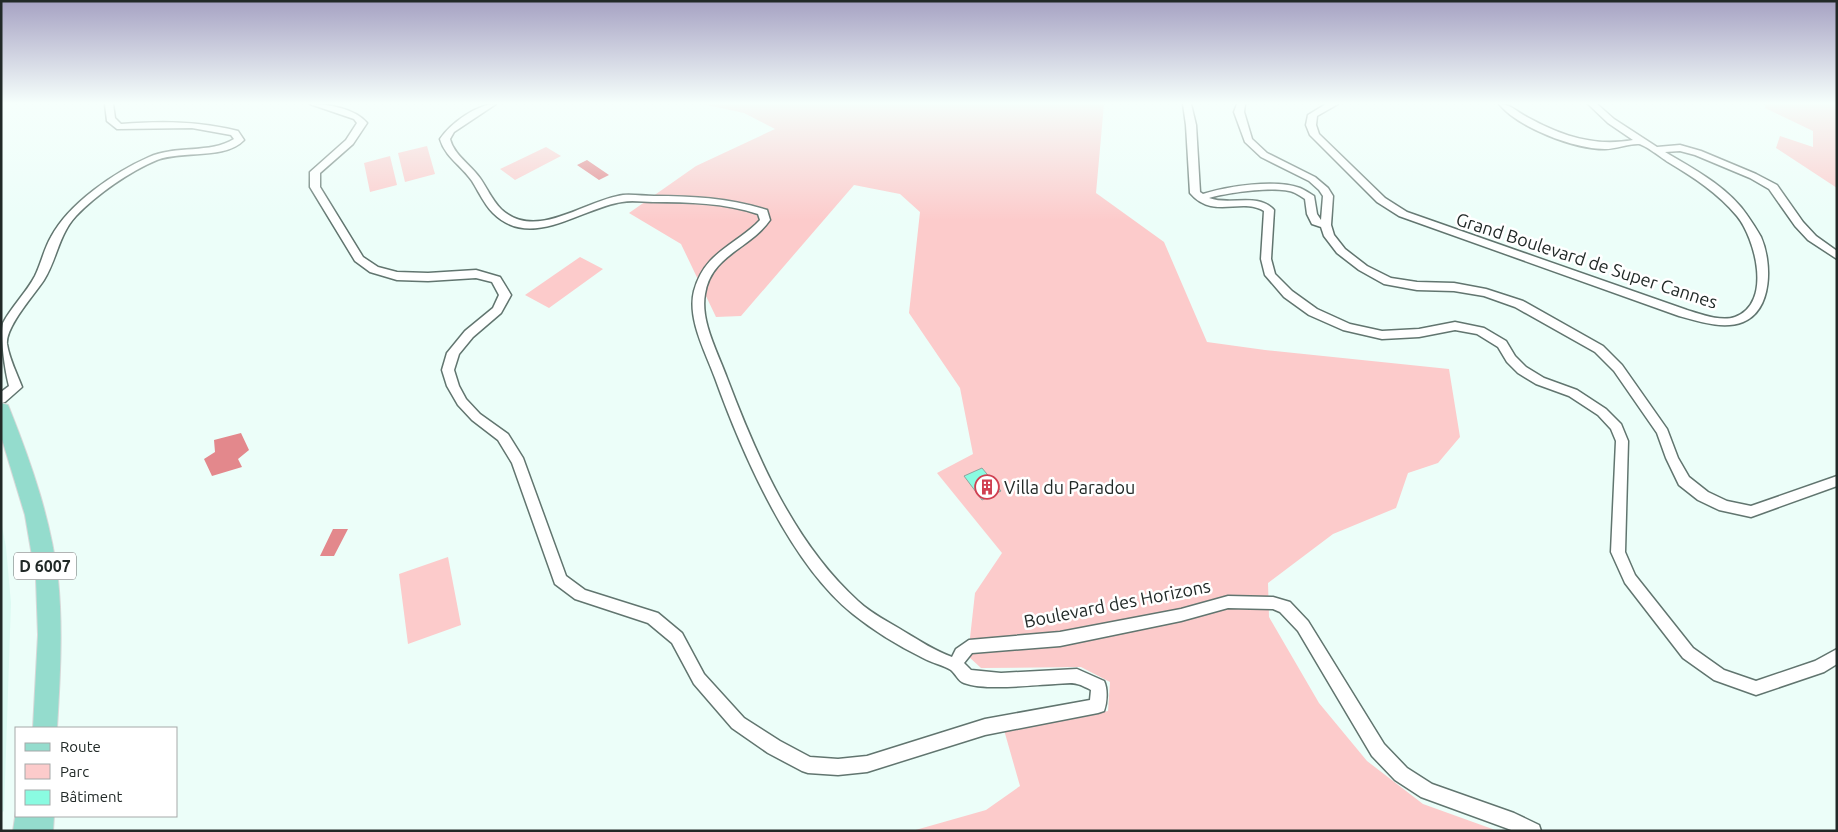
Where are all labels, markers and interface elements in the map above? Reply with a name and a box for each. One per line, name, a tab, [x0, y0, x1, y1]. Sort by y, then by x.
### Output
street label: Grand Boulevard de Super Cannes	[1454, 208, 1720, 312]
building icon: Villa du Paradou	[974, 474, 1000, 500]
place label: Villa du Paradou	[1004, 477, 1135, 497]
road number: D 6007	[14, 552, 76, 580]
street label: Boulevard des Horizons	[1022, 575, 1212, 631]
legend	[15, 727, 178, 817]
text: Route	[60, 738, 101, 755]
text: Parc	[60, 763, 89, 780]
text: Bâtiment	[60, 788, 123, 805]

